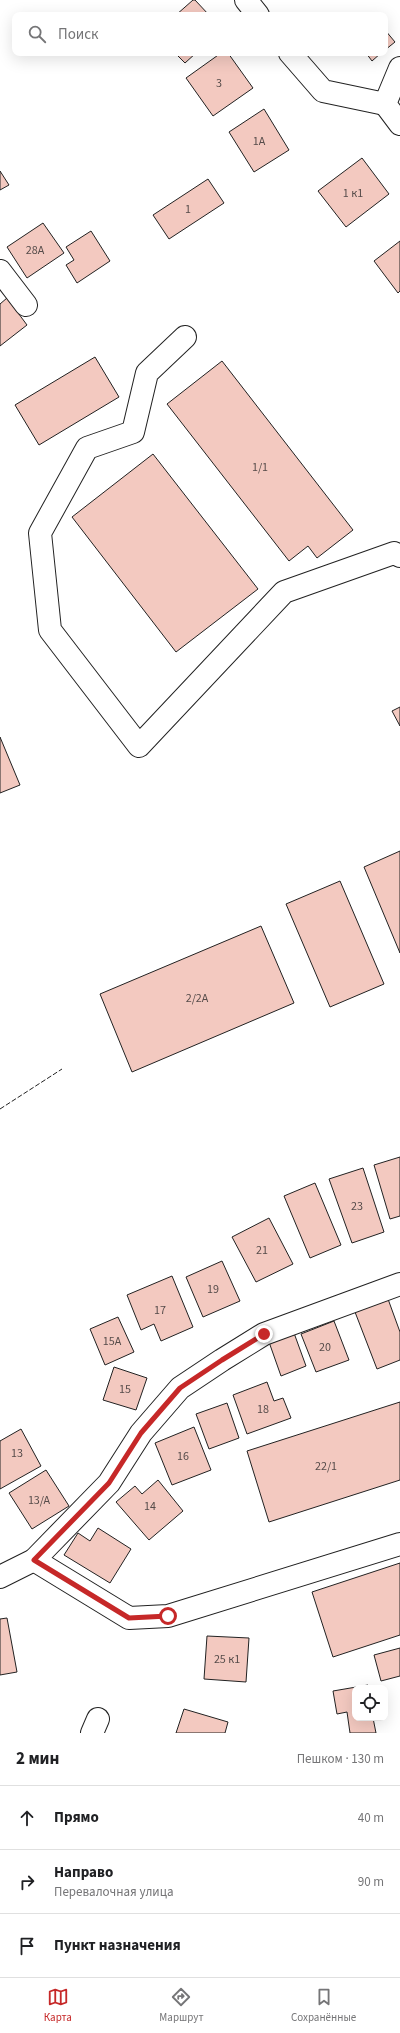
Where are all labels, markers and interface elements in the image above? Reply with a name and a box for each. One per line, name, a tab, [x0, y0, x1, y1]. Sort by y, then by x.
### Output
search box	[12, 12, 388, 56]
icon: search	[26, 23, 48, 45]
text: Поиск	[58, 24, 99, 45]
house number: 3	[216, 75, 222, 92]
house number: 1А	[253, 133, 266, 150]
house number: 1 к1	[343, 185, 363, 202]
house number: 1	[185, 201, 191, 218]
house number: 28А	[26, 242, 45, 259]
house number: 1/1	[252, 459, 268, 476]
house number: 2/2А	[186, 990, 209, 1007]
house number: 23	[351, 1198, 363, 1215]
house number: 21	[256, 1242, 268, 1259]
house number: 19	[207, 1281, 219, 1298]
house number: 17	[154, 1302, 166, 1319]
route end	[255, 1325, 273, 1343]
house number: 15А	[103, 1333, 122, 1350]
house number: 20	[319, 1339, 331, 1356]
house number: 15	[119, 1381, 131, 1398]
house number: 18	[257, 1401, 269, 1418]
house number: 13	[11, 1445, 23, 1462]
house number: 16	[177, 1448, 189, 1465]
house number: 22/1	[315, 1458, 337, 1475]
house number: 13/А	[28, 1492, 51, 1509]
house number: 14	[144, 1498, 156, 1515]
route start	[159, 1607, 177, 1625]
house number: 25 к1	[214, 1651, 240, 1668]
map controls	[352, 1685, 388, 1721]
button: locate	[352, 1685, 388, 1721]
text: 2 мин	[16, 1747, 59, 1771]
text: Пешком · 130 m	[297, 1750, 384, 1768]
icon: ahead	[16, 1807, 38, 1829]
text: Прямо	[54, 1807, 99, 1828]
text: 40 m	[358, 1809, 384, 1827]
text: Направо	[54, 1862, 113, 1883]
icon: right	[16, 1871, 38, 1893]
text: 90 m	[358, 1873, 384, 1891]
text: Перевалочная улица	[54, 1883, 174, 1901]
icon: arrive	[16, 1935, 38, 1957]
text: Пункт назначения	[54, 1935, 181, 1956]
tab: Карта	[44, 1986, 72, 2025]
tab: Маршрут	[159, 1986, 204, 2025]
tab: Сохранённые	[291, 1986, 356, 2025]

